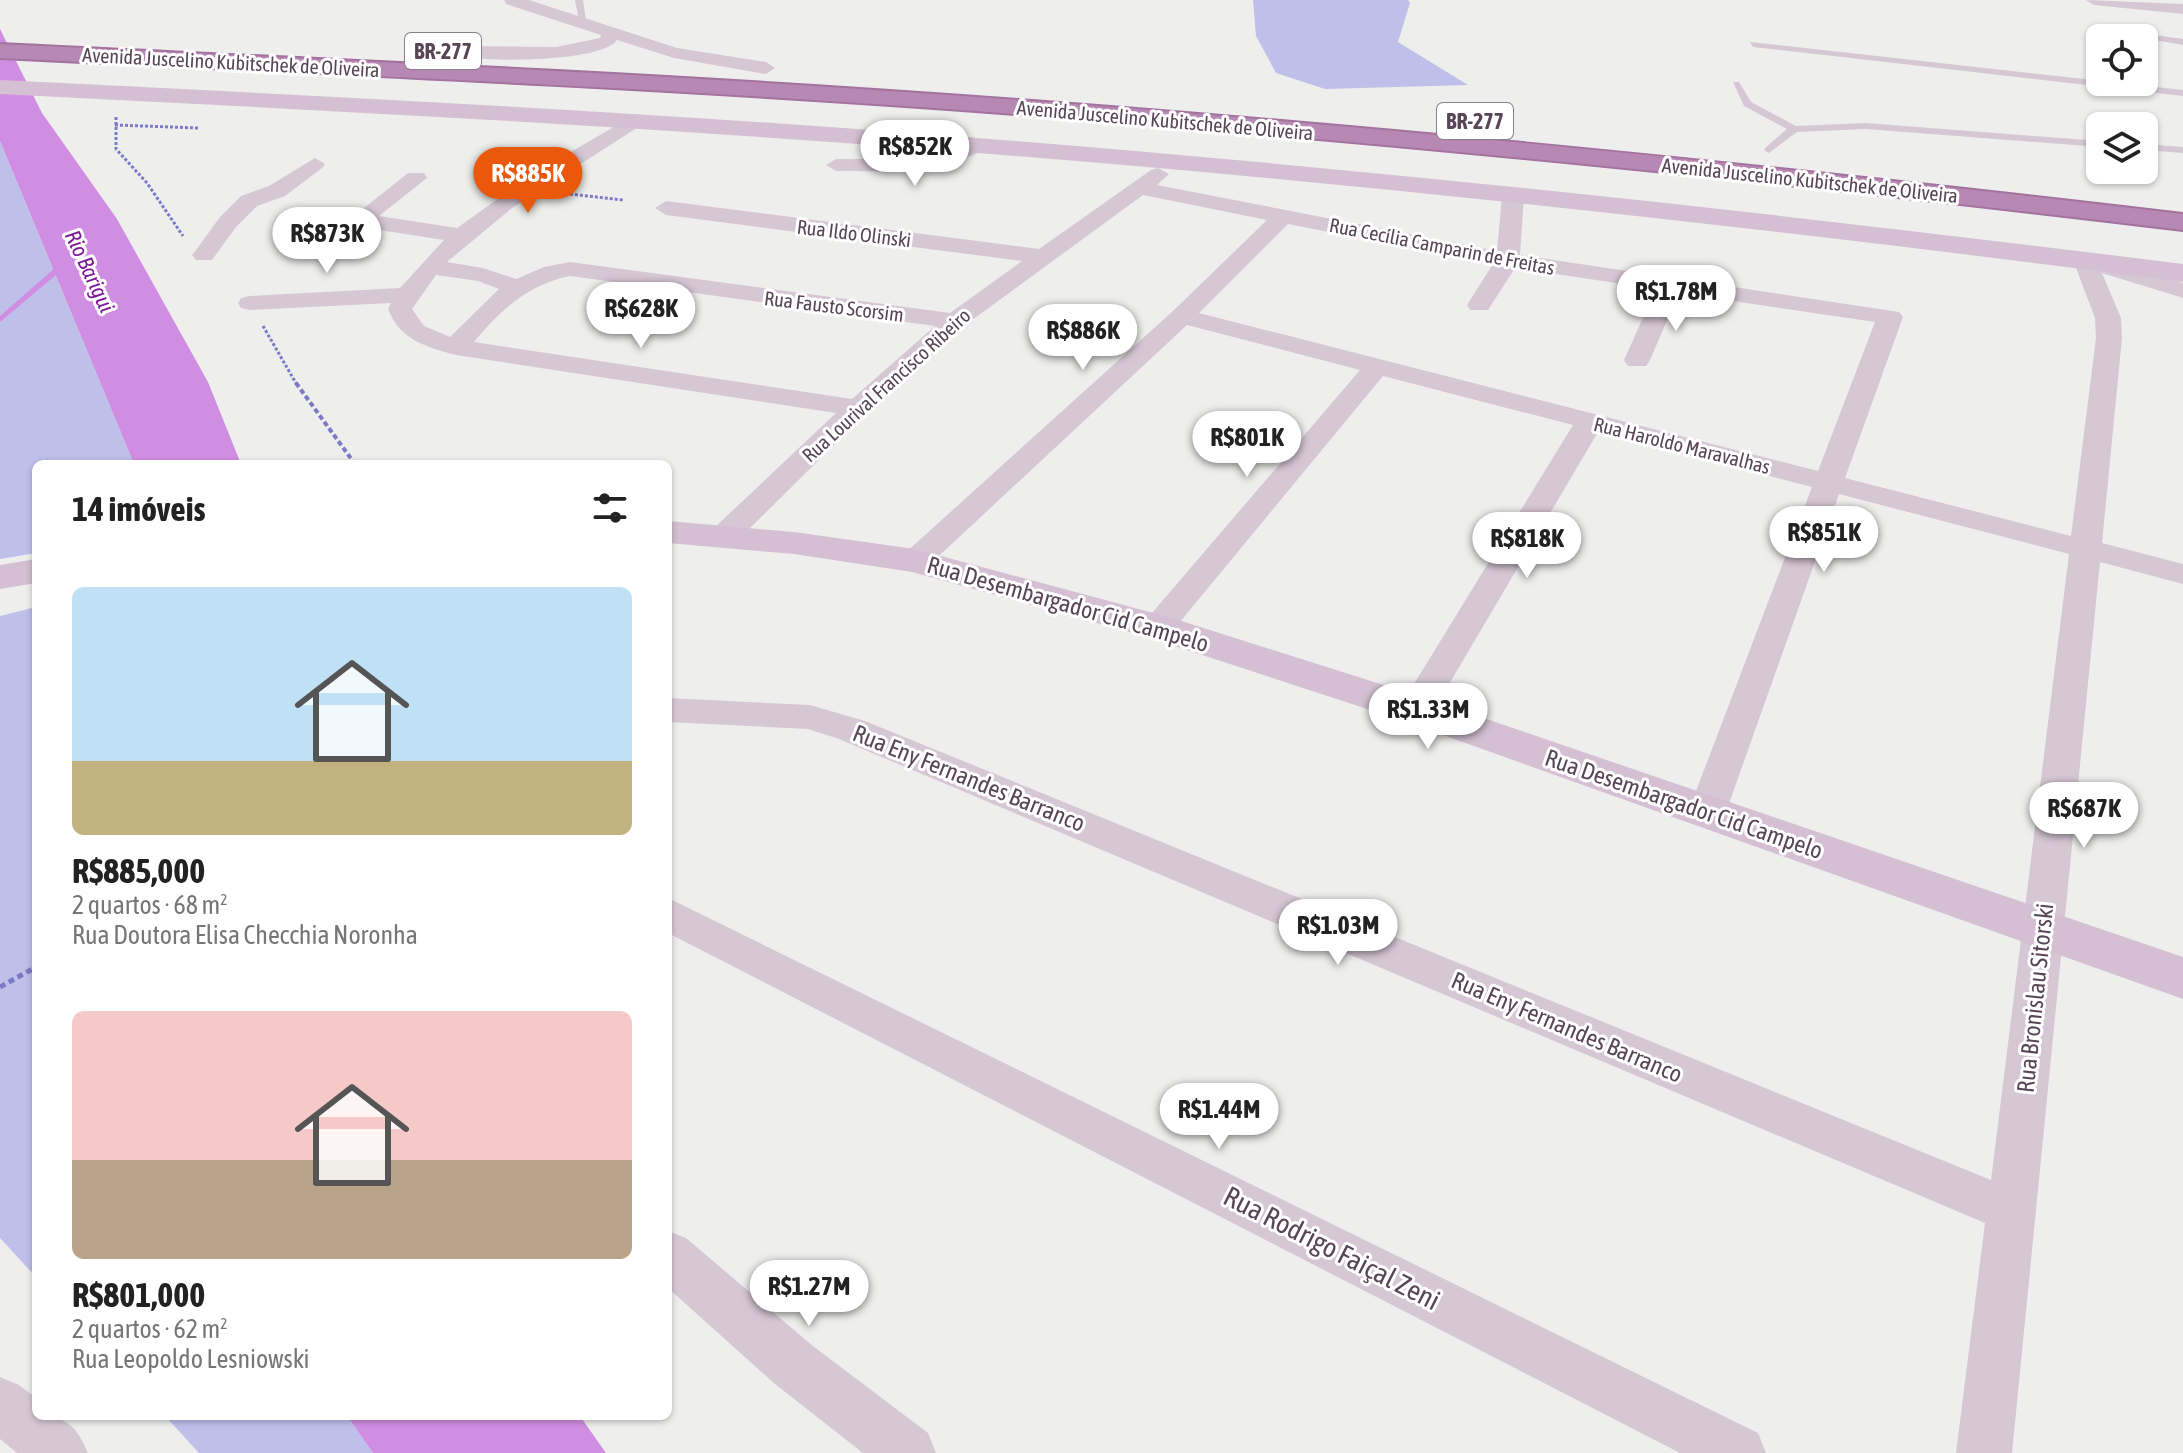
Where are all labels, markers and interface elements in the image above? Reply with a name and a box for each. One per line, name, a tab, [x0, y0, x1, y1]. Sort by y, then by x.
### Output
map controls	[2086, 24, 2158, 184]
button: locate	[2086, 24, 2158, 96]
road number: BR-277	[405, 33, 481, 69]
street label: Avenida Juscelino Kubitschek de Oliveira	[82, 43, 380, 81]
street label: Avenida Juscelino Kubitschek de Oliveira	[1016, 96, 1314, 144]
road number: BR-277	[1437, 103, 1513, 139]
button: layers	[2086, 112, 2158, 184]
pin: R$852K	[850, 120, 980, 188]
text: R$852K	[878, 131, 952, 161]
pin: R$885K	[463, 147, 593, 215]
street label: Avenida Juscelino Kubitschek de Oliveira	[1661, 153, 1959, 207]
text: R$885K	[491, 158, 565, 188]
pin: R$873K	[262, 207, 392, 275]
street label: Rua Cecília Camparin de Freitas	[1328, 213, 1556, 279]
street label: Rua Ildo Olinski	[796, 215, 912, 251]
text: R$873K	[290, 218, 364, 248]
water label: Rio Barigui	[60, 226, 120, 316]
pin: R$1.78M	[1602, 265, 1750, 333]
text: R$1.78M	[1635, 276, 1717, 306]
pin: R$628K	[576, 282, 706, 350]
street label: Rua Fausto Scorsim	[763, 286, 905, 326]
text: R$628K	[604, 293, 678, 323]
street label: Rua Lourival Francisco Ribeiro	[797, 303, 975, 467]
pin: R$886K	[1018, 304, 1148, 372]
text: R$886K	[1046, 315, 1120, 345]
pin: R$801K	[1182, 411, 1312, 479]
street label: Rua Haroldo Maravalhas	[1591, 412, 1773, 478]
text: R$801K	[1210, 422, 1284, 452]
icon: filters	[588, 486, 632, 530]
text: 14 imóveis	[72, 489, 205, 528]
pin: R$851K	[1759, 506, 1889, 574]
pin: R$818K	[1462, 512, 1592, 580]
text: R$851K	[1787, 517, 1861, 547]
text: R$818K	[1490, 523, 1564, 553]
street label: Rua Desembargador Cid Campelo	[924, 551, 1212, 657]
icon: home	[280, 639, 424, 783]
pin: R$1.33M	[1354, 683, 1502, 751]
text: R$1.33M	[1387, 694, 1469, 724]
street label: Rua Eny Fernandes Barranco	[849, 719, 1089, 837]
street label: Rua Desembargador Cid Campelo	[1542, 744, 1826, 864]
pin: R$687K	[2019, 782, 2149, 850]
text: R$687K	[2047, 793, 2121, 823]
text: R$885,000	[72, 851, 205, 890]
text: 2 quartos · 68 m²	[72, 890, 227, 920]
pin: R$1.03M	[1264, 899, 1412, 967]
street label: Rua Bronislau Sitorski	[2012, 902, 2058, 1094]
text: R$1.03M	[1297, 910, 1379, 940]
text: Rua Doutora Elisa Checchia Noronha	[72, 920, 418, 950]
street label: Rua Eny Fernandes Barranco	[1448, 966, 1686, 1088]
icon: home	[280, 1063, 424, 1207]
pin: R$1.44M	[1145, 1083, 1293, 1151]
text: R$1.44M	[1178, 1094, 1260, 1124]
street label: Rua Rodrigo Faiçal Zeni	[1219, 1180, 1445, 1316]
pin: R$1.27M	[735, 1260, 883, 1328]
text: R$1.27M	[768, 1271, 850, 1301]
text: R$801,000	[72, 1275, 205, 1314]
text: 2 quartos · 62 m²	[72, 1314, 227, 1344]
text: Rua Leopoldo Lesniowski	[72, 1344, 309, 1374]

